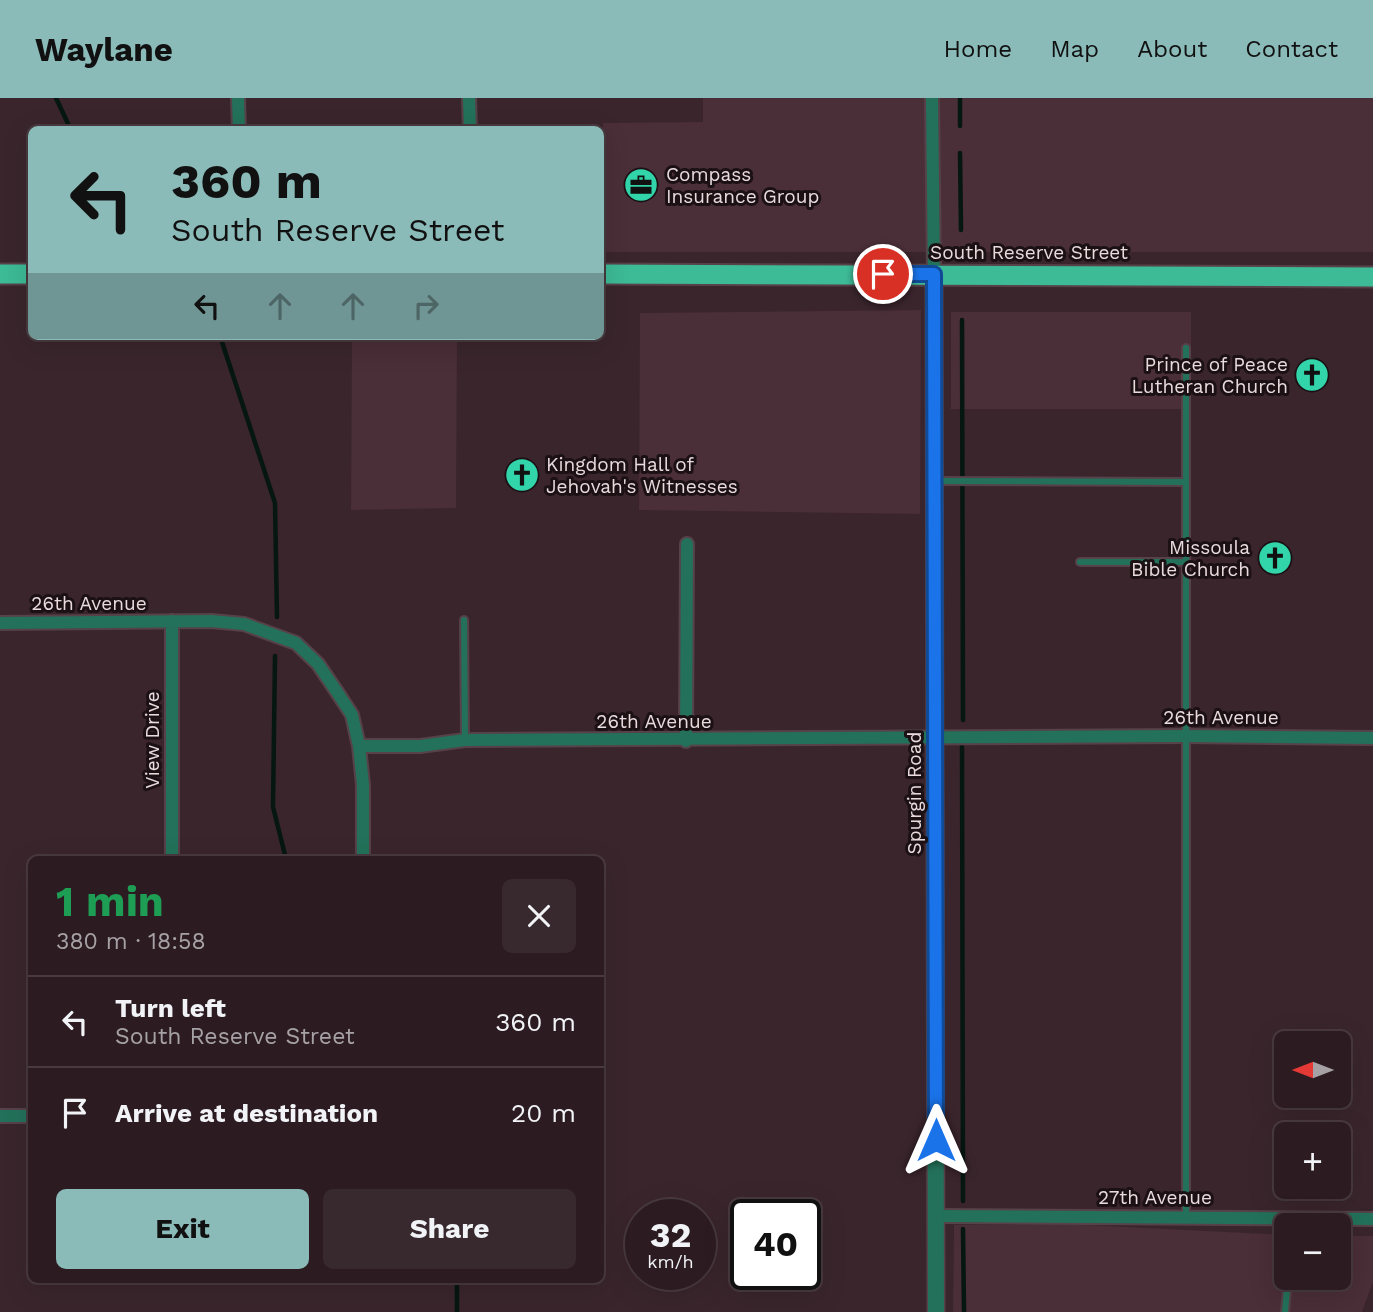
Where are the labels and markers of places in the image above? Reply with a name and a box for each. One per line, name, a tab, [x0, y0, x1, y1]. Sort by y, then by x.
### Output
place label: Compass Insurance Group	[666, 163, 819, 208]
office icon: Compass Insurance Group	[622, 166, 660, 204]
pin	[853, 244, 913, 304]
place label: Prince of Peace Lutheran Church	[1132, 353, 1288, 398]
church icon: Prince of Peace Lutheran Church	[1293, 356, 1331, 394]
place label: Kingdom Hall of Jehovah's Witnesses	[546, 453, 738, 498]
church icon: Kingdom Hall of Jehovah's Witnesses	[503, 456, 541, 494]
place label: Missoula Bible Church	[1131, 536, 1250, 581]
church icon: Missoula Bible Church	[1256, 539, 1294, 577]

